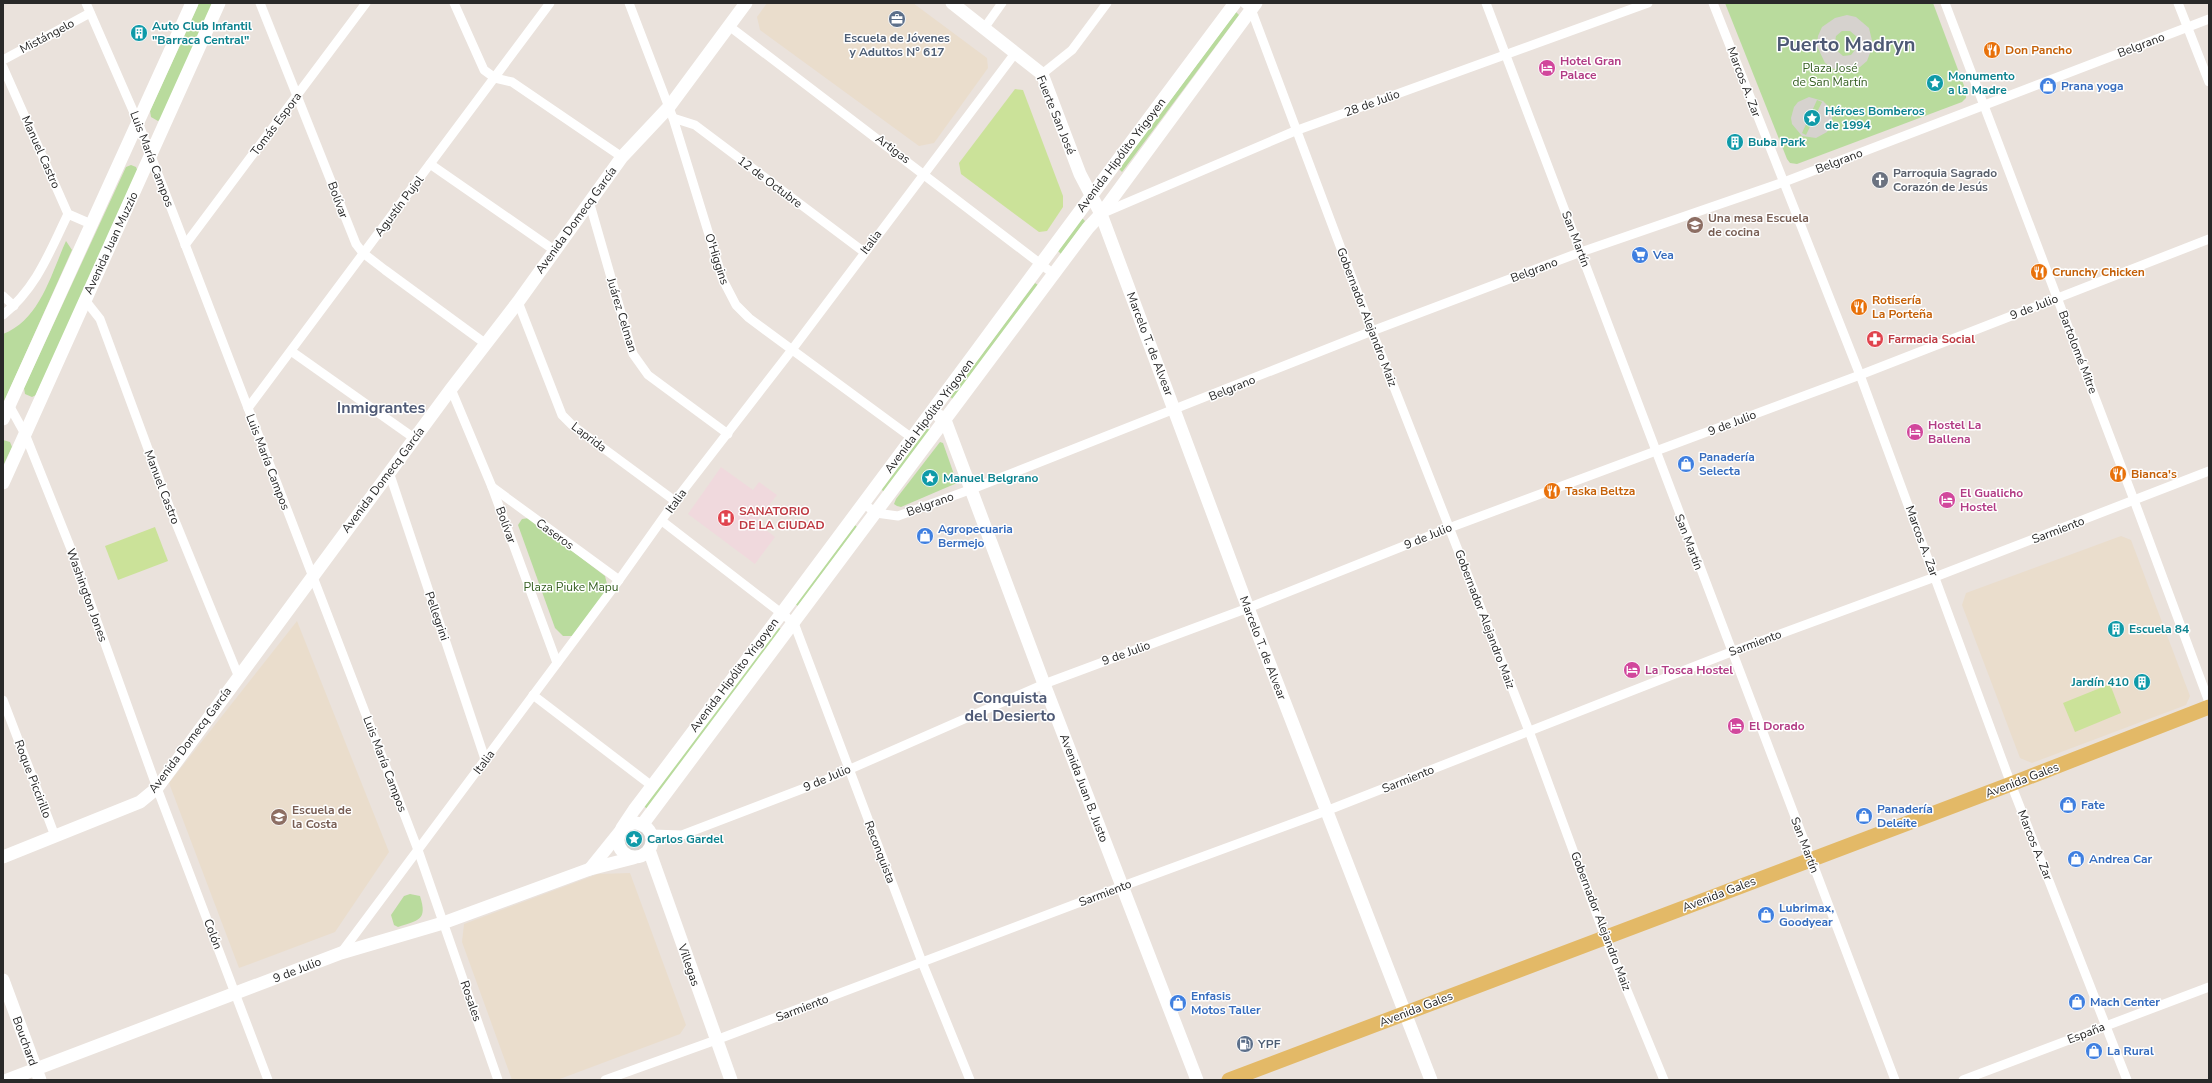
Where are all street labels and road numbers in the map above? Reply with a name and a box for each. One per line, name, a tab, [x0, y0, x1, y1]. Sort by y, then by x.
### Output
street label: Mistángelo	[17, 15, 77, 57]
street label: Belgrano	[2115, 29, 2167, 61]
street label: Marcos A. Zar	[1723, 44, 1765, 120]
street label: Fuerte San José	[1033, 73, 1079, 157]
street label: 28 de Julio	[1342, 86, 1402, 120]
street label: Tomás Espora	[247, 89, 305, 159]
street label: Avenida Hipólito Yrigoyen	[1073, 95, 1169, 215]
street label: Luis María Campos	[126, 109, 178, 210]
street label: Manuel Castro	[18, 113, 64, 191]
street label: Artigas	[872, 131, 914, 167]
street label: Belgrano	[1813, 145, 1865, 177]
street label: 12 de Octubre	[734, 152, 806, 212]
street label: Avenida Domecq García	[532, 163, 620, 277]
street label: Agustín Pujol	[371, 172, 427, 240]
street label: Bolívar	[324, 179, 352, 221]
street label: Avenida Juan Muzzio	[80, 189, 142, 297]
street label: San Martín	[1558, 209, 1594, 269]
street label: Italia	[857, 227, 885, 257]
street label: O'Higgins	[701, 231, 733, 287]
street label: Gobernador Alejandro Maiz	[1333, 245, 1401, 389]
street label: Belgrano	[1508, 254, 1560, 286]
street label: Juárez Celman	[603, 275, 641, 354]
street label: Marcelo T. de Alvear	[1123, 290, 1177, 399]
street label: 9 de Julio	[2008, 290, 2061, 323]
street label: Bartolomé Mitre	[2055, 308, 2101, 396]
street label: Avenida Hipólito Yrigoyen	[881, 356, 977, 476]
street label: Belgrano	[1206, 371, 1258, 405]
street label: 9 de Julio	[1706, 406, 1759, 439]
street label: Luis María Campos	[242, 412, 294, 513]
street label: Laprida	[568, 418, 610, 456]
street label: Avenida Domecq García	[338, 424, 428, 536]
street label: Manuel Castro	[141, 448, 184, 527]
street label: Italia	[662, 486, 690, 516]
street label: Belgrano	[904, 488, 956, 520]
street label: Marcos A. Zar	[1902, 503, 1942, 579]
street label: Bolívar	[492, 504, 520, 546]
street label: San Martín	[1671, 512, 1707, 572]
street label: Sarmiento	[2029, 513, 2087, 547]
street label: Caseros	[533, 515, 577, 553]
street label: 9 de Julio	[1402, 519, 1455, 553]
street label: Washington Jones	[63, 546, 111, 644]
street label: Gobernador Alejandro Maiz	[1451, 547, 1519, 691]
street label: Pellegrini	[421, 589, 453, 643]
street label: Marcelo T. de Alvear	[1236, 594, 1290, 703]
street label: Avenida Hipólito Yrigoyen	[686, 615, 782, 735]
street label: Sarmiento	[1726, 626, 1784, 660]
street label: 9 de Julio	[1100, 637, 1153, 669]
street label: Avenida Domecq García	[145, 684, 235, 796]
street label: Luis María Campos	[359, 714, 411, 815]
street label: Avenida Juan B. Justo	[1056, 732, 1112, 845]
street label: Roque Piccirillo	[11, 738, 55, 821]
street label: Italia	[470, 747, 498, 777]
street label: Avenida Gales	[1983, 759, 2061, 801]
street label: 9 de Julio	[801, 761, 854, 795]
street label: Sarmiento	[1379, 761, 1437, 797]
street label: Marcos A. Zar	[2014, 808, 2057, 883]
street label: San Martín	[1787, 815, 1823, 875]
street label: Reconquista	[861, 818, 899, 886]
street label: Gobernador Alejandro Maiz	[1567, 849, 1635, 993]
street label: Avenida Gales	[1680, 873, 1758, 915]
street label: Sarmiento	[1076, 876, 1134, 910]
street label: Colón	[200, 917, 226, 951]
street label: Villegas	[674, 941, 704, 988]
street label: 9 de Julio	[271, 953, 324, 986]
street label: Rosales	[457, 978, 486, 1024]
street label: Avenida Gales	[1377, 988, 1455, 1030]
street label: Sarmiento	[773, 991, 831, 1025]
street label: Bouchard	[9, 1014, 41, 1068]
street label: España	[2065, 1019, 2107, 1047]

